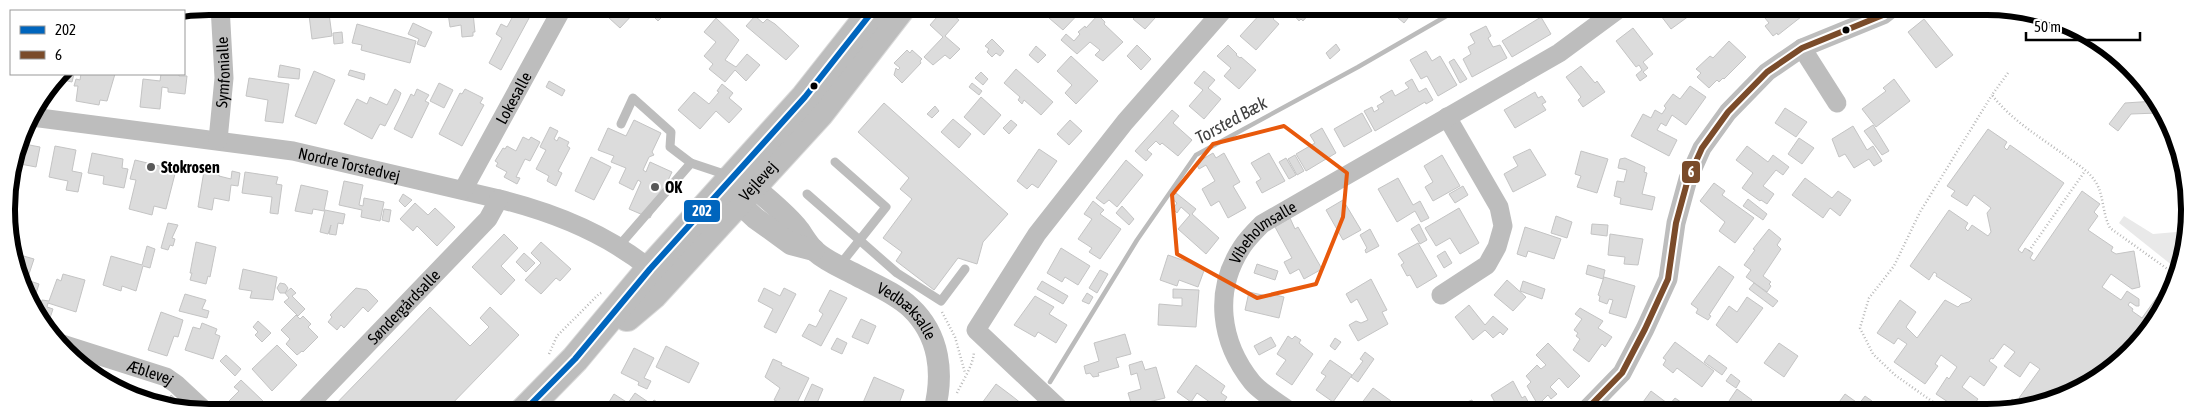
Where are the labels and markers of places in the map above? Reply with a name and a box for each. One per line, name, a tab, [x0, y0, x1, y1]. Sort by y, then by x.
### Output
unlabelled marker	[1841, 25, 1851, 35]
unlabelled marker	[809, 81, 819, 91]
place label: Stokrosen	[161, 158, 220, 176]
marker: Stokrosen	[145, 161, 157, 173]
place label: OK	[665, 178, 682, 196]
marker: OK	[649, 181, 661, 193]

